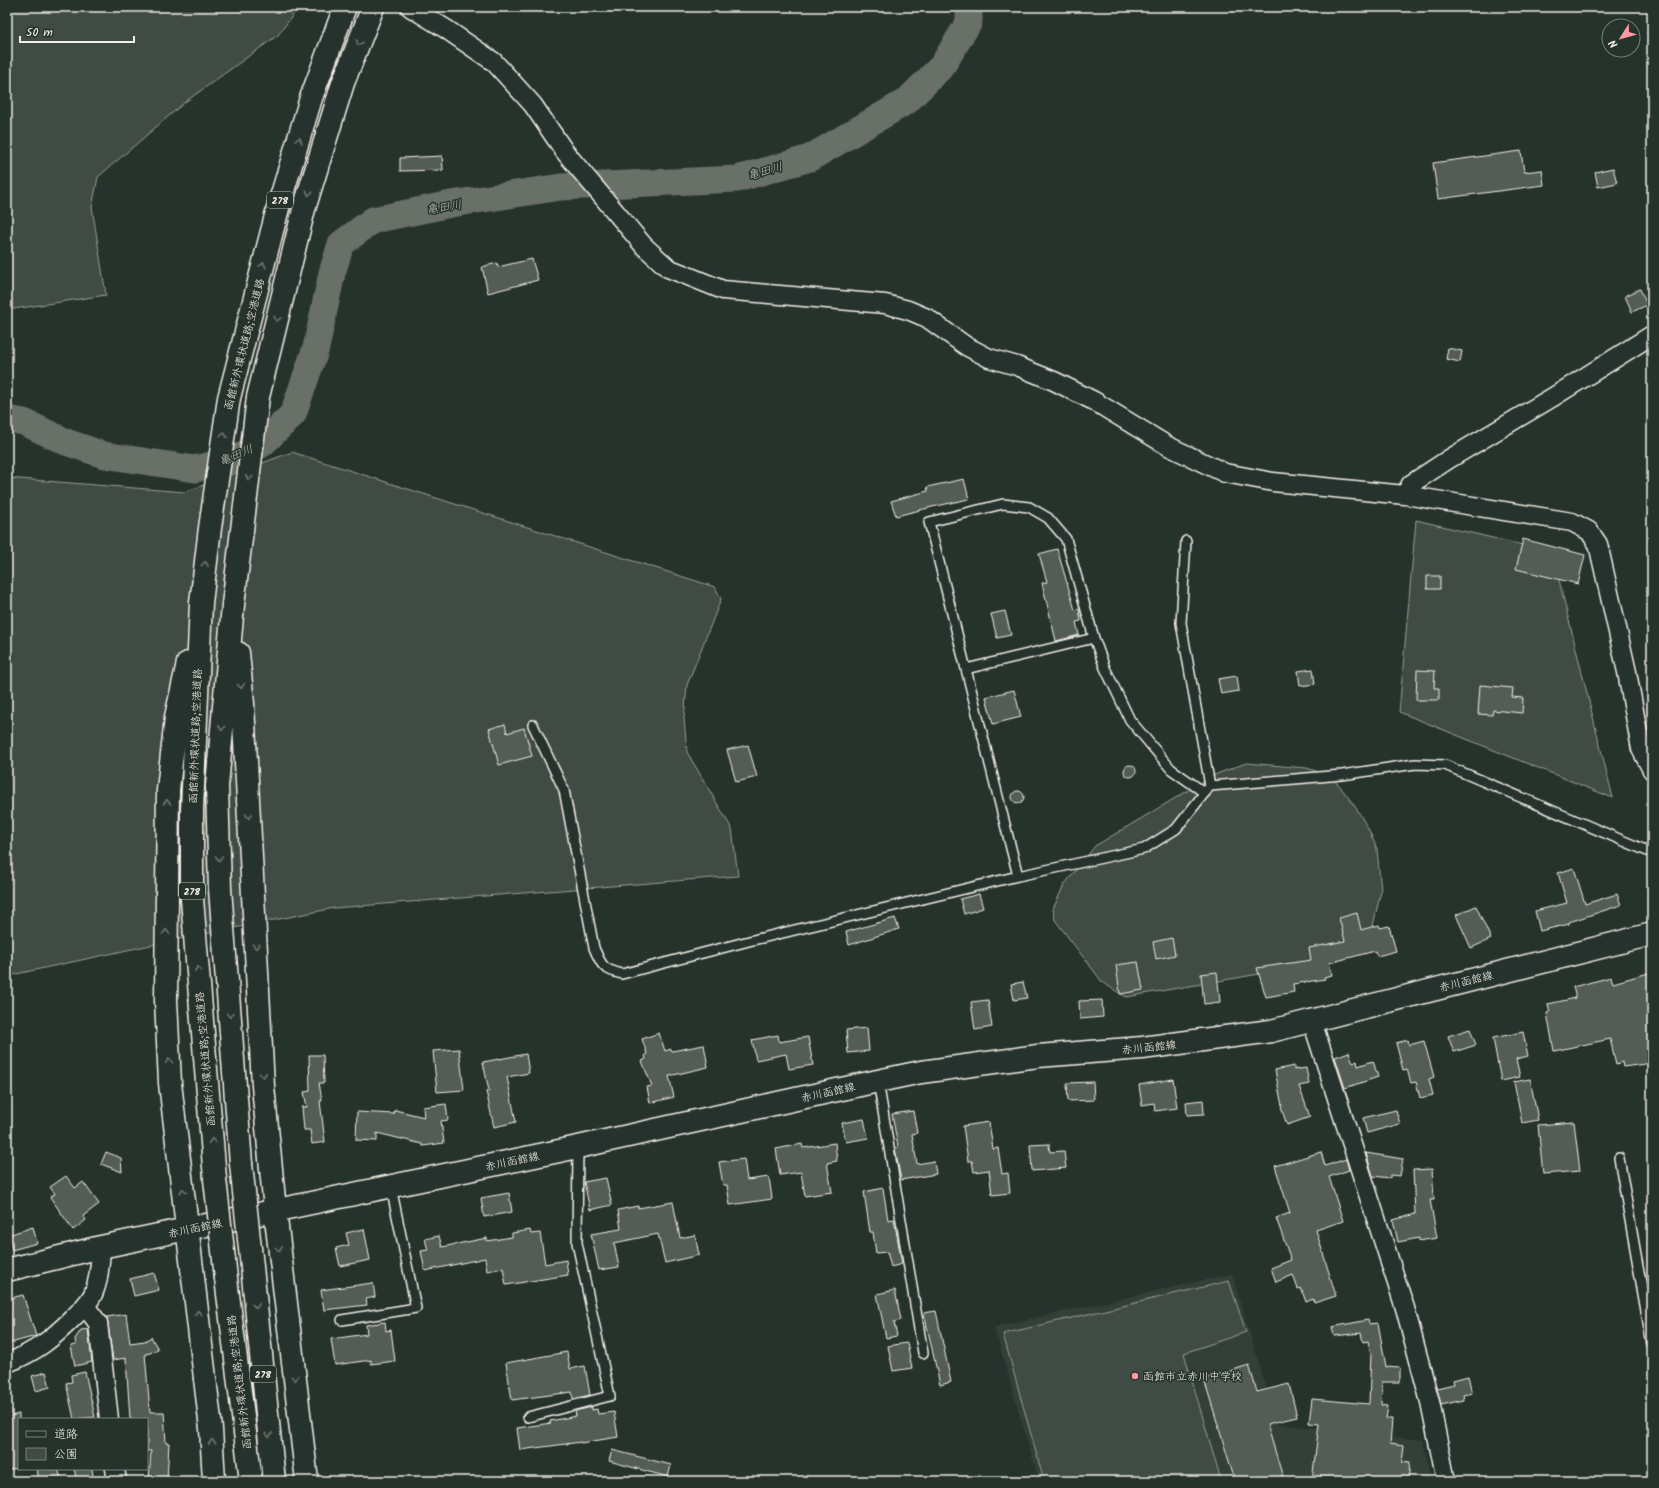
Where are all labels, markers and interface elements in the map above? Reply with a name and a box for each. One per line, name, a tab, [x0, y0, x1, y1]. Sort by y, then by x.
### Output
scale bar	[20, 18, 134, 44]
north arrow	[1601, 18, 1641, 58]
text: 50 m	[26, 23, 53, 42]
text: N	[1605, 35, 1623, 52]
one-way arrow	[355, 40, 363, 47]
one-way arrow	[294, 137, 303, 144]
water label: 亀田川	[745, 157, 785, 186]
one-way arrow	[305, 189, 314, 196]
road number: 278	[267, 192, 293, 208]
water label: 亀田川	[425, 195, 463, 220]
one-way arrow	[259, 262, 267, 268]
street label: 函館新外環状道路;空港道路	[220, 276, 270, 412]
one-way arrow	[274, 316, 282, 322]
one-way arrow	[219, 432, 228, 438]
water label: 亀田川	[216, 440, 256, 471]
one-way arrow	[245, 475, 254, 481]
one-way arrow	[201, 561, 210, 567]
street label: 函館新外環状道路;空港道路	[185, 668, 207, 804]
one-way arrow	[237, 683, 246, 689]
one-way arrow	[217, 725, 226, 731]
one-way arrow	[163, 799, 172, 805]
one-way arrow	[245, 813, 254, 819]
one-way arrow	[215, 855, 223, 861]
road number: 278	[179, 883, 205, 899]
one-way arrow	[162, 929, 170, 935]
one-way arrow	[251, 943, 260, 949]
one-way arrow	[193, 966, 202, 972]
street label: 赤川函館線	[1437, 967, 1495, 997]
street label: 函館新外環状道路;空港道路	[191, 991, 221, 1127]
one-way arrow	[225, 1012, 234, 1018]
street label: 赤川函館線	[1121, 1036, 1177, 1060]
one-way arrow	[165, 1058, 173, 1064]
one-way arrow	[258, 1072, 267, 1078]
street label: 赤川函館線	[799, 1078, 857, 1108]
one-way arrow	[207, 1137, 216, 1144]
street label: 赤川函館線	[483, 1147, 541, 1176]
one-way arrow	[179, 1188, 188, 1194]
street label: 赤川函館線	[166, 1214, 224, 1243]
one-way arrow	[274, 1246, 283, 1252]
one-way arrow	[251, 1303, 260, 1309]
one-way arrow	[193, 1310, 202, 1316]
street label: 函館新外環状道路;空港道路	[223, 1314, 257, 1450]
road number: 278	[250, 1366, 276, 1382]
place label: 函館市立赤川中学校	[1143, 1368, 1242, 1386]
marker: 函館市立赤川中学校	[1130, 1371, 1140, 1381]
one-way arrow	[290, 1375, 299, 1381]
legend	[18, 1418, 148, 1470]
text: 道路	[54, 1425, 78, 1444]
one-way arrow	[265, 1432, 274, 1438]
one-way arrow	[207, 1439, 216, 1445]
text: 公園	[54, 1445, 78, 1464]

